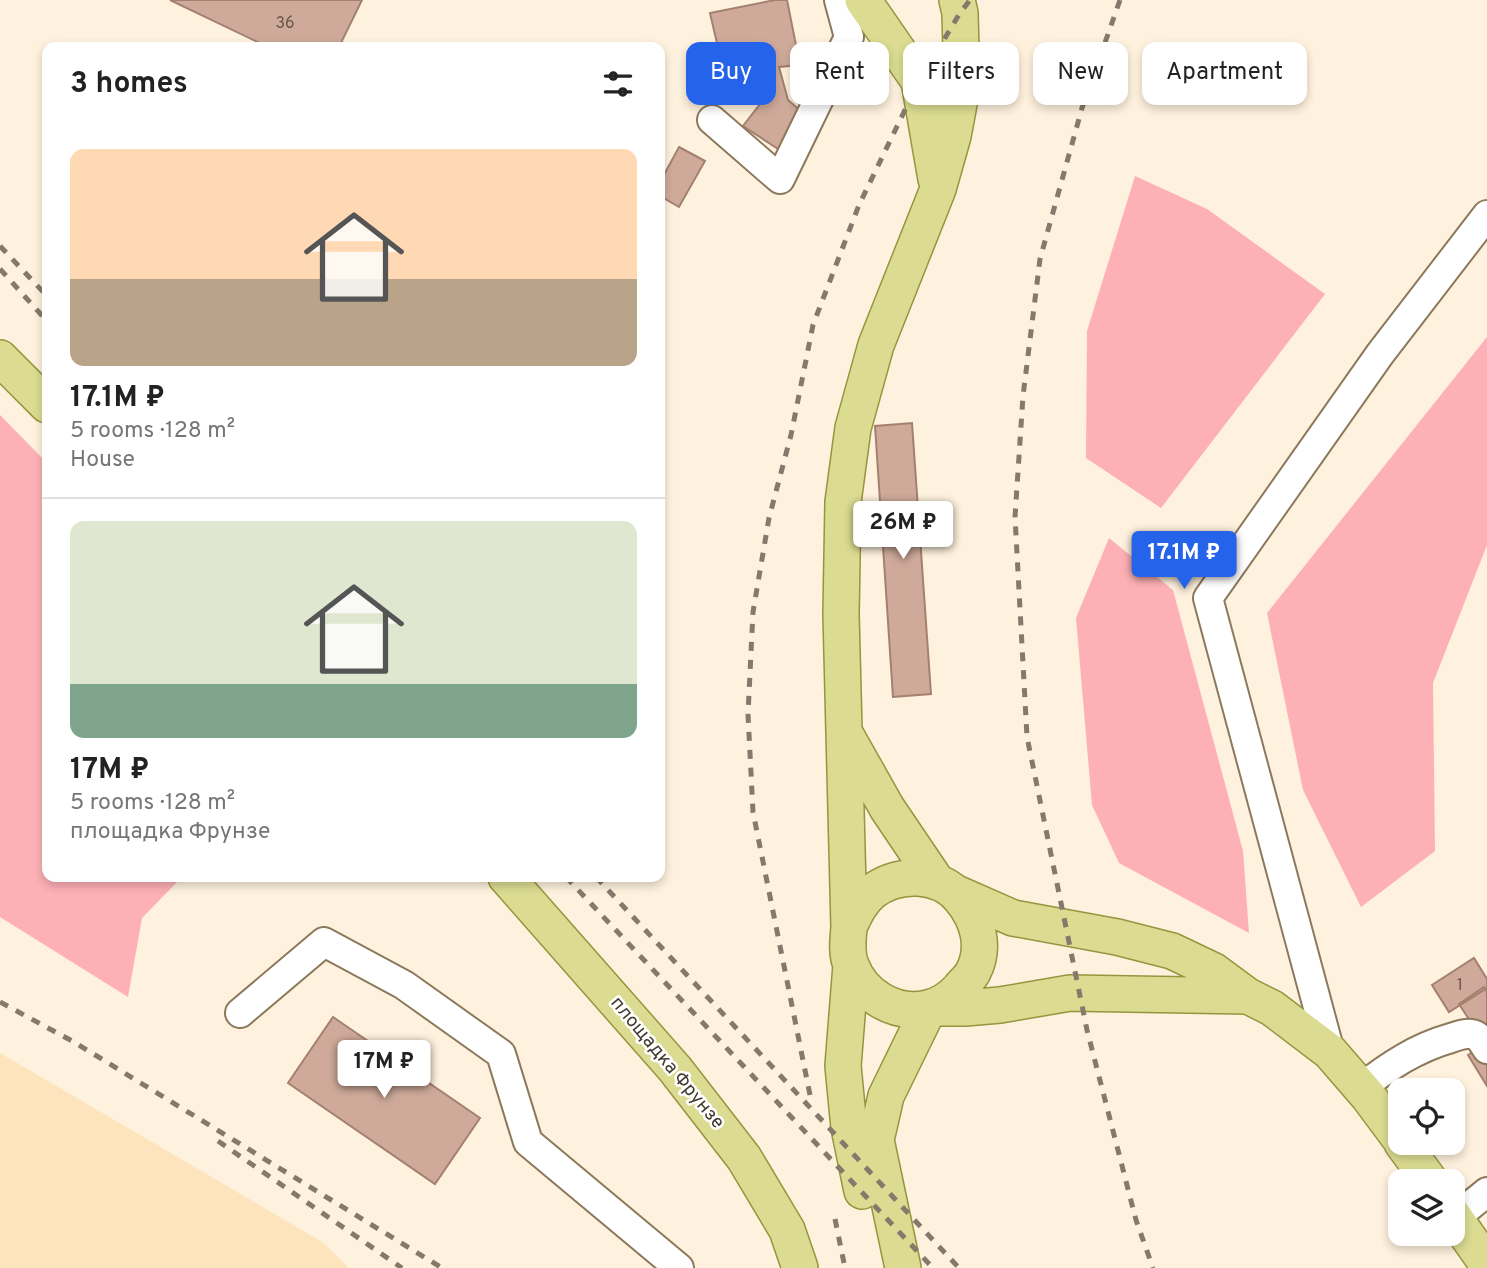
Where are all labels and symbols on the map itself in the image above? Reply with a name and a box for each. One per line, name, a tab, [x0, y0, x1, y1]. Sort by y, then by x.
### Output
house number: 36	[275, 14, 295, 34]
pin: 26M ₽	[854, 502, 952, 561]
pin: 17.1M ₽	[1119, 532, 1249, 591]
house number: 1	[1457, 976, 1463, 996]
street label: площадка Фрунзе	[605, 992, 729, 1134]
pin: 17M ₽	[335, 1040, 433, 1100]

